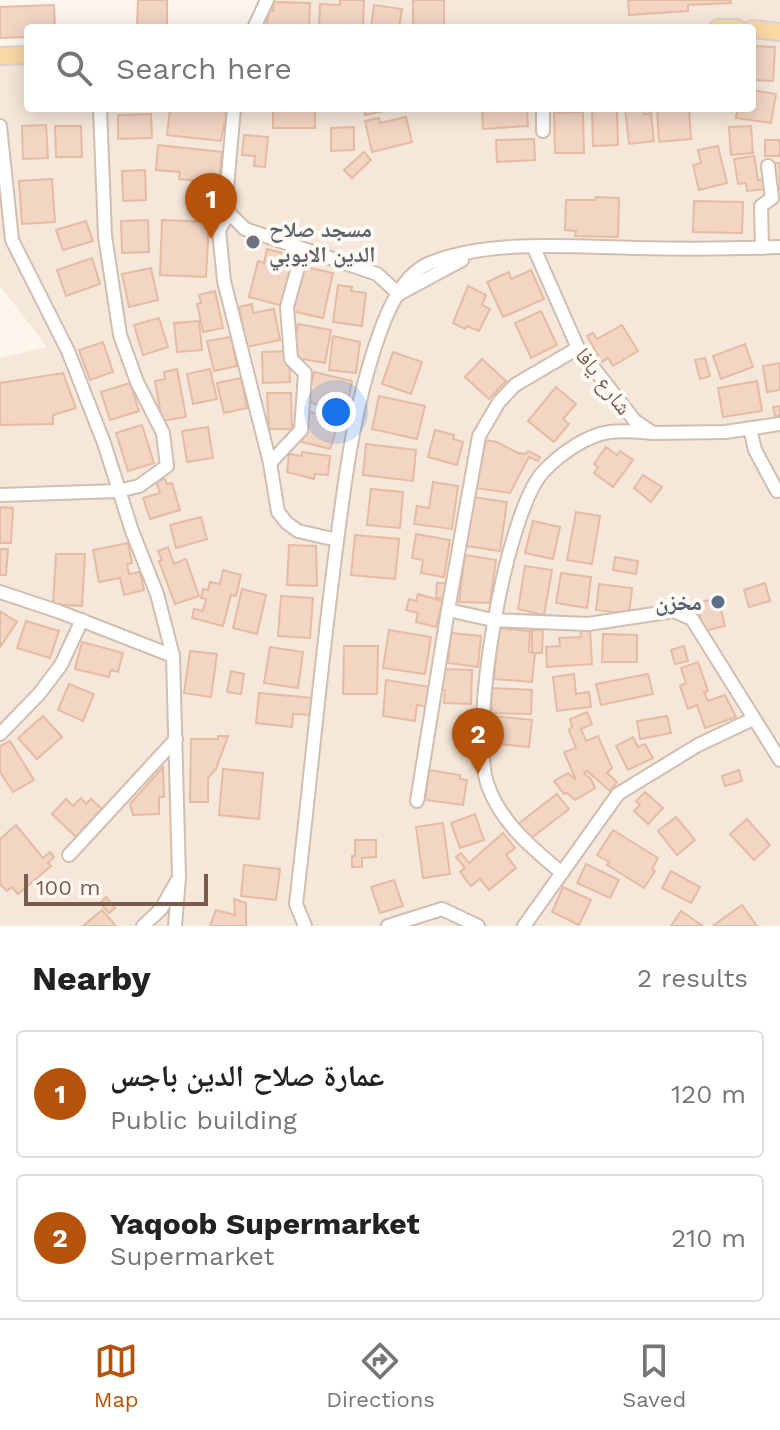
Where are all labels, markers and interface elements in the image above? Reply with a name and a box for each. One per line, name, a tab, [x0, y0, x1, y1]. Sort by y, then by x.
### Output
search box	[24, 24, 756, 112]
icon: search	[52, 46, 96, 90]
text: Search here	[116, 51, 292, 86]
pin: 1	[185, 173, 237, 239]
place label: مسجد صلاح الدين الايوبي	[269, 217, 375, 271]
marker: مسجد صلاح الدين الايوبي	[244, 233, 262, 251]
street label: شارع يافا	[570, 343, 637, 420]
your location	[316, 392, 356, 432]
place label: مخزن	[655, 590, 702, 616]
marker: مخزن	[709, 593, 727, 611]
pin: 2	[452, 708, 504, 774]
scale bar	[24, 870, 208, 906]
text: 100 m	[36, 875, 100, 900]
text: Nearby	[32, 958, 151, 998]
text: 2 results	[637, 963, 748, 993]
text: عمارة صلاح الدين باجس	[110, 1058, 384, 1093]
text: 1	[54, 1079, 66, 1109]
text: 120 m	[671, 1079, 746, 1109]
text: Public building	[110, 1105, 297, 1135]
text: Yaqoob Supermarket	[110, 1206, 420, 1241]
text: 2	[52, 1223, 68, 1253]
text: 210 m	[671, 1223, 746, 1253]
text: Supermarket	[110, 1241, 274, 1271]
tab: Map	[94, 1339, 139, 1412]
tab: Directions	[326, 1339, 435, 1412]
tab: Saved	[622, 1339, 686, 1412]

